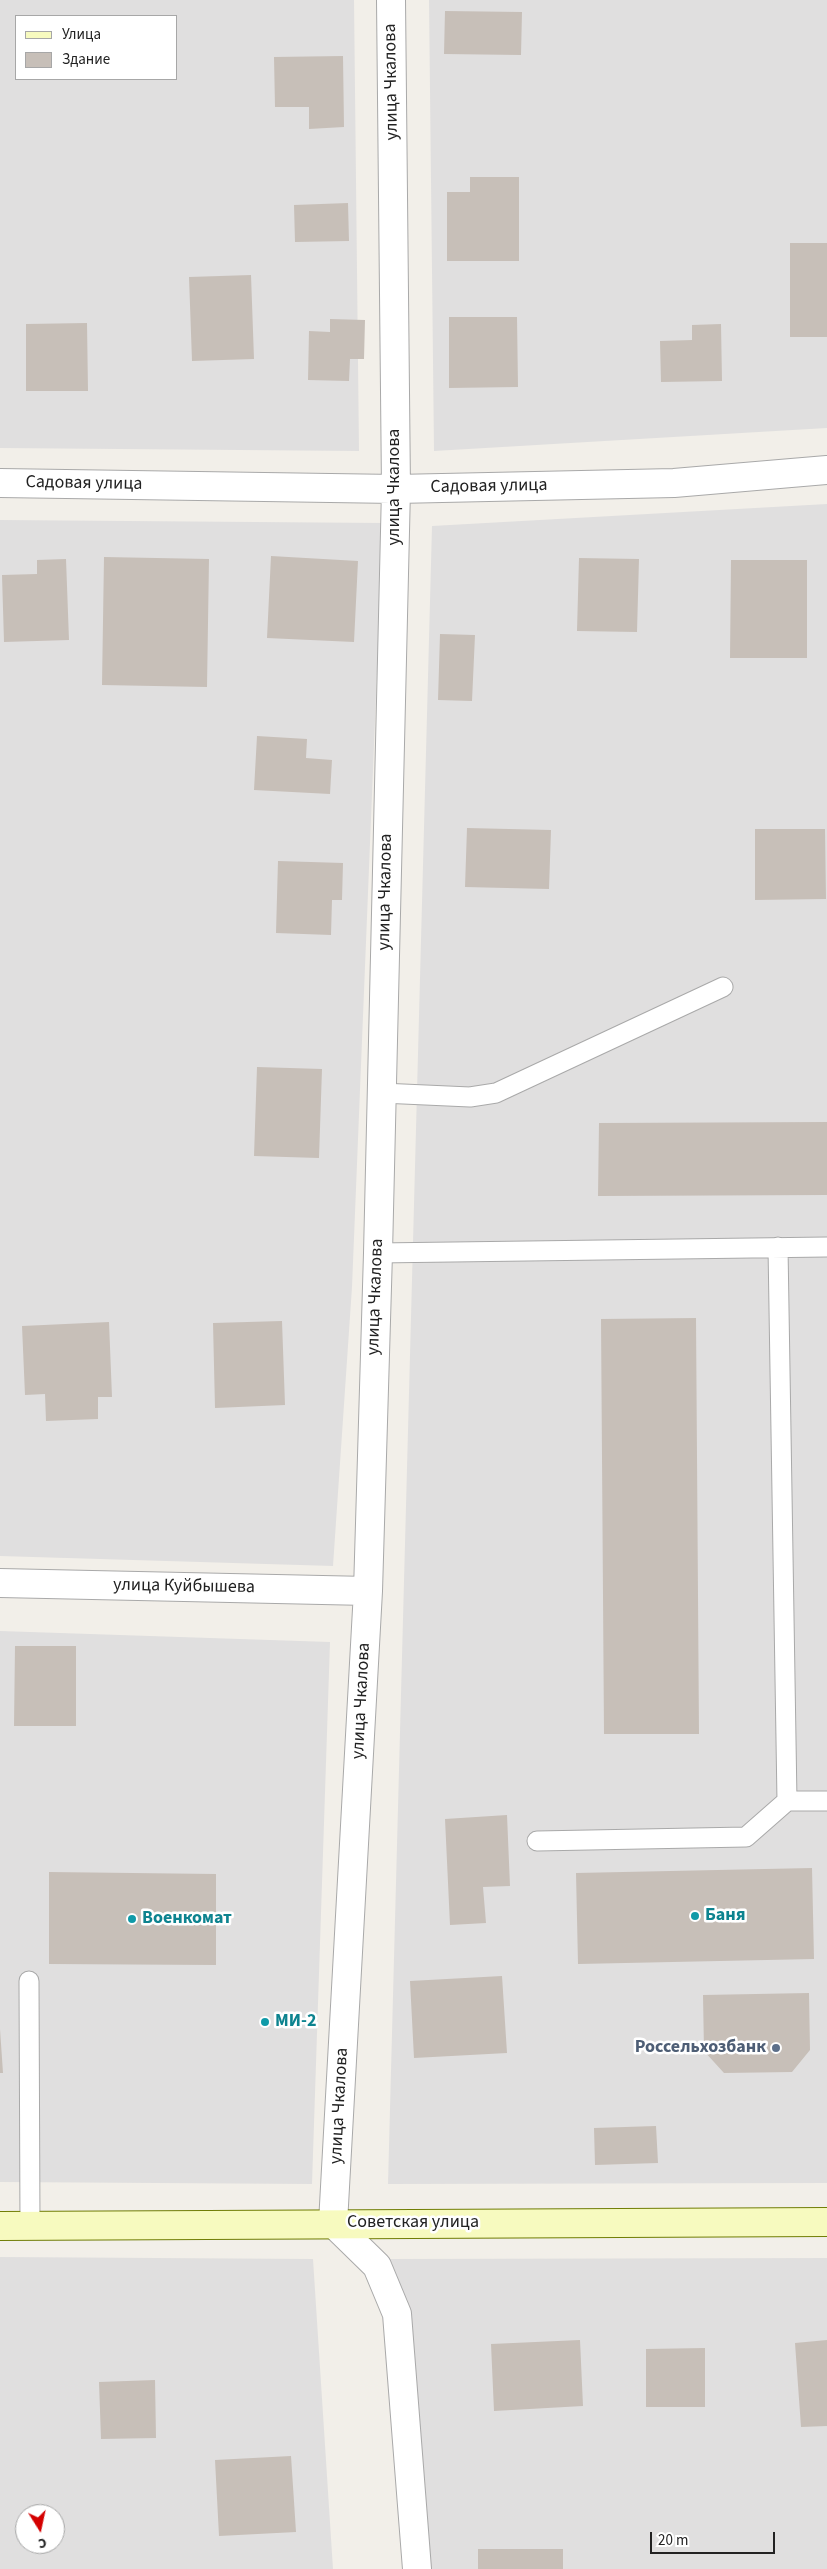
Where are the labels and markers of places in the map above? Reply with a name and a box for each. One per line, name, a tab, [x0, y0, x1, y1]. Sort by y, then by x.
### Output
place label: Баня	[705, 1905, 746, 1927]
place label: Военкомат	[142, 1908, 232, 1930]
marker: Баня	[689, 1910, 701, 1922]
marker: Военкомат	[126, 1913, 138, 1925]
place label: МИ-2	[275, 2011, 316, 2033]
marker: МИ-2	[259, 2016, 271, 2028]
place label: Россельхозбанк	[635, 2037, 766, 2059]
marker: Россельхозбанк	[770, 2042, 782, 2054]

